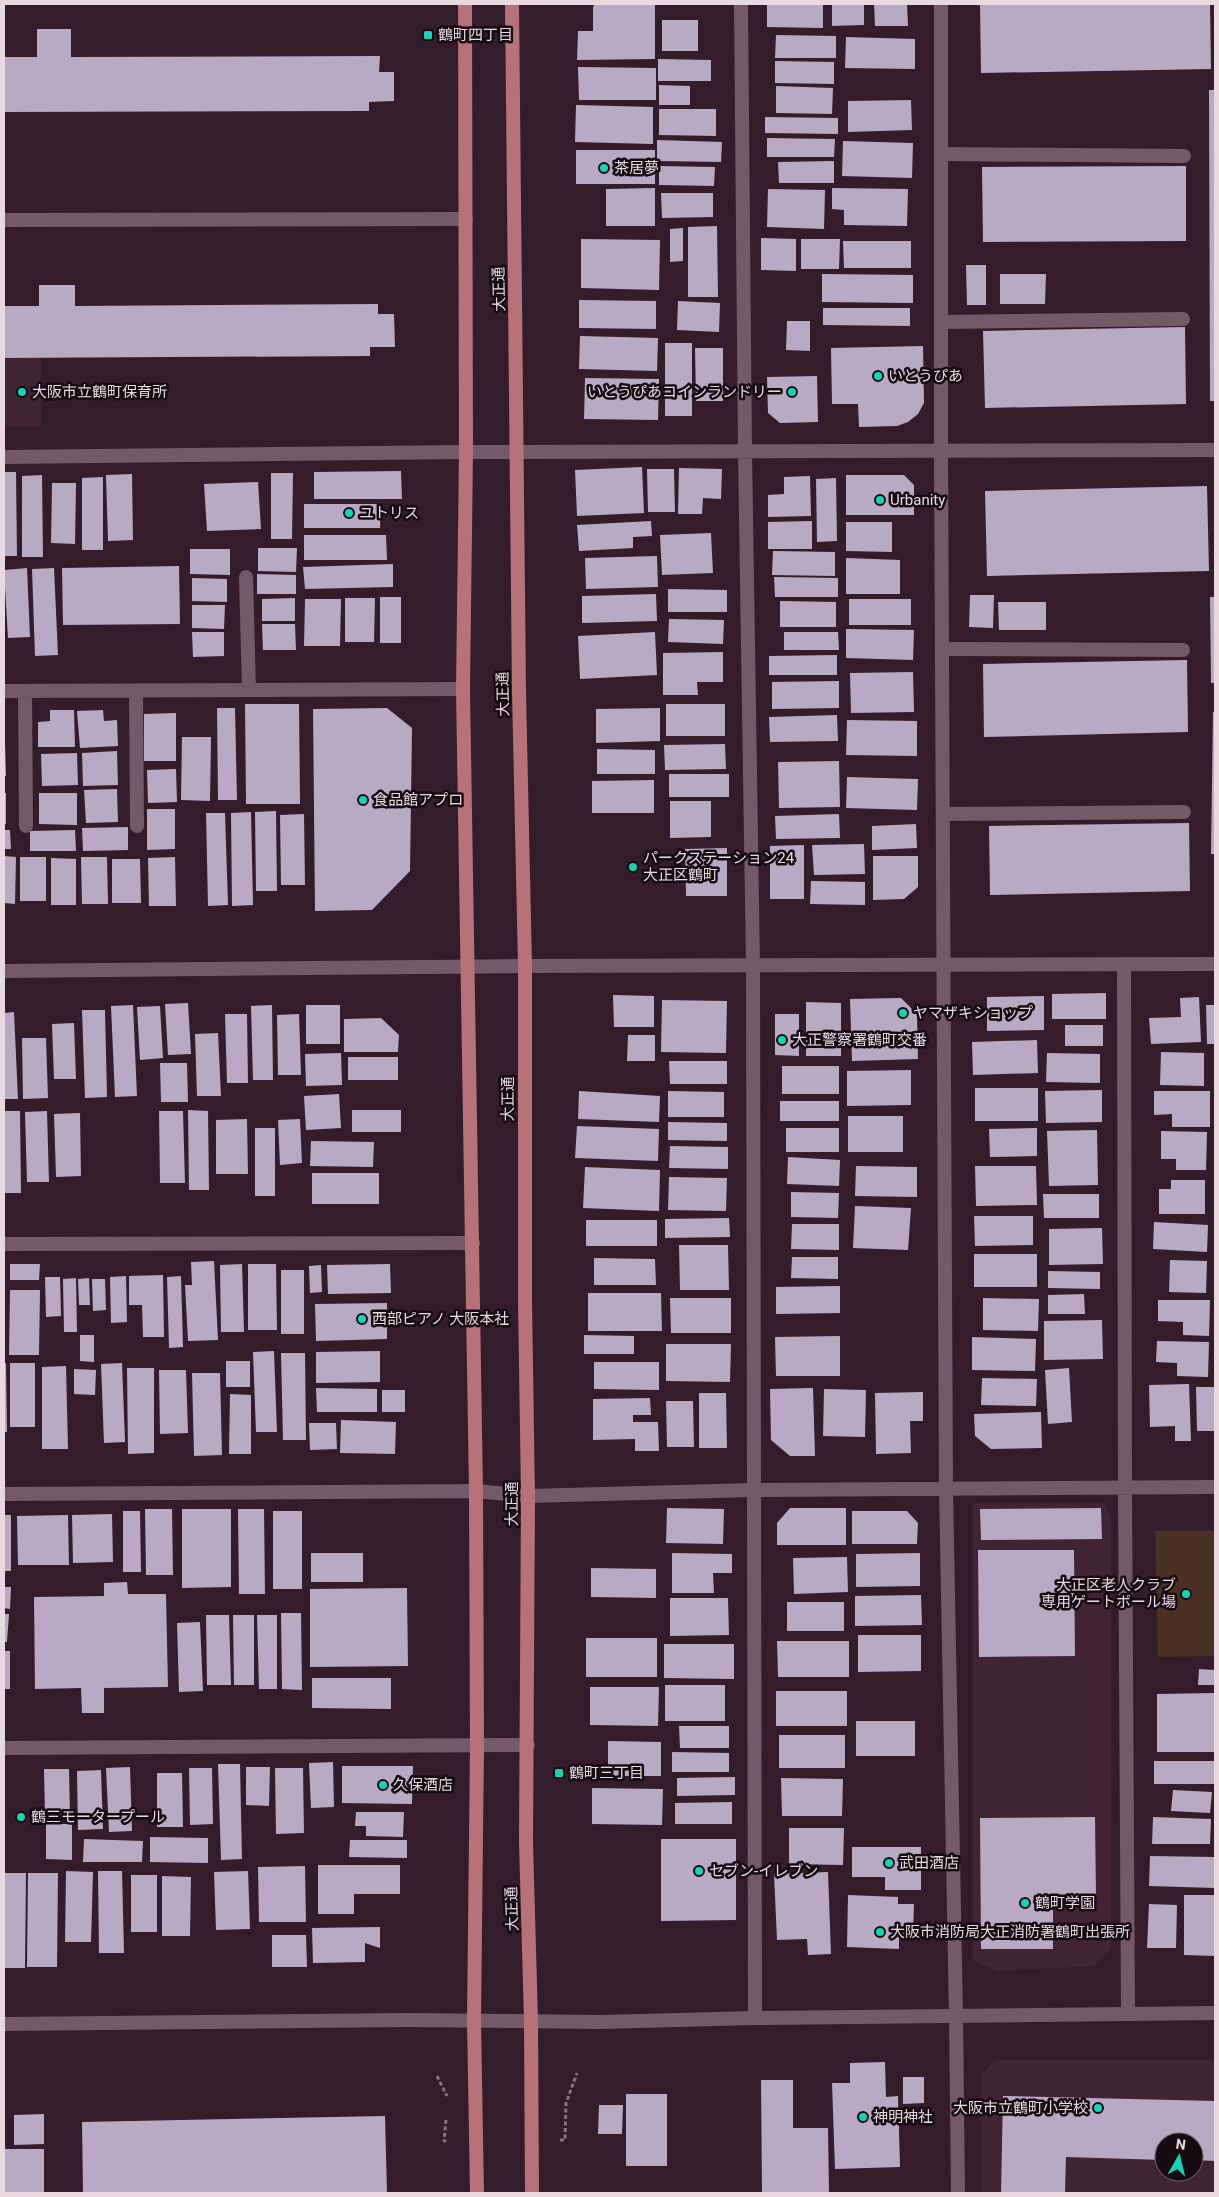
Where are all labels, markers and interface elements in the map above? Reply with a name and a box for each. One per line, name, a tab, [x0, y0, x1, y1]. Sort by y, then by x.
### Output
place label: 鶴町四丁目	[438, 26, 513, 44]
marker: 鶴町四丁目	[422, 29, 434, 41]
place label: 茶居夢	[614, 159, 659, 177]
marker: 茶居夢	[598, 162, 610, 174]
street label: 大正通	[490, 266, 508, 312]
place label: いとうぴあ	[888, 367, 963, 385]
marker: いとうぴあ	[872, 370, 884, 382]
place label: 大阪市立鶴町保育所	[32, 383, 167, 401]
place label: いとうぴあコインランドリー	[587, 383, 782, 401]
marker: 大阪市立鶴町保育所	[16, 386, 28, 398]
marker: いとうぴあコインランドリー	[786, 386, 798, 398]
place label: Urbanity	[890, 491, 945, 509]
marker: Urbanity	[874, 494, 886, 506]
place label: ユトリス	[359, 504, 419, 522]
marker: ユトリス	[343, 507, 355, 519]
street label: 大正通	[494, 671, 512, 717]
place label: 食品館アプロ	[373, 791, 463, 809]
marker: 食品館アプロ	[357, 794, 369, 806]
place label: パークステーション24 大正区鶴町	[643, 849, 795, 884]
marker: パークステーション24 大正区鶴町	[627, 861, 639, 873]
place label: ヤマザキショップ	[913, 1004, 1033, 1022]
marker: ヤマザキショップ	[897, 1007, 909, 1019]
place label: 大正警察署鶴町交番	[792, 1031, 927, 1049]
marker: 大正警察署鶴町交番	[776, 1034, 788, 1046]
street label: 大正通	[499, 1076, 517, 1122]
place label: 西部ピアノ 大阪本社	[372, 1310, 509, 1328]
marker: 西部ピアノ 大阪本社	[356, 1313, 368, 1325]
street label: 大正通	[503, 1481, 521, 1527]
place label: 大正区老人クラブ 専用ゲートボール場	[1041, 1576, 1176, 1611]
marker: 大正区老人クラブ 専用ゲートボール場	[1180, 1588, 1192, 1600]
place label: 鶴町三丁目	[569, 1764, 644, 1782]
marker: 鶴町三丁目	[553, 1767, 565, 1779]
place label: 久保酒店	[393, 1776, 453, 1794]
marker: 久保酒店	[377, 1779, 389, 1791]
place label: 鶴三モータープール	[31, 1808, 165, 1826]
marker: 鶴三モータープール	[15, 1811, 27, 1823]
place label: 武田酒店	[899, 1854, 959, 1872]
marker: 武田酒店	[883, 1857, 895, 1869]
place label: セブン-イレブン	[709, 1862, 818, 1880]
marker: セブン-イレブン	[693, 1865, 705, 1877]
street label: 大正通	[502, 1886, 522, 1932]
place label: 鶴町学園	[1035, 1894, 1095, 1912]
marker: 鶴町学園	[1019, 1897, 1031, 1909]
place label: 大阪市消防局大正消防署鶴町出張所	[890, 1923, 1130, 1941]
marker: 大阪市消防局大正消防署鶴町出張所	[874, 1926, 886, 1938]
place label: 大阪市立鶴町小学校	[953, 2099, 1088, 2117]
marker: 大阪市立鶴町小学校	[1092, 2102, 1104, 2114]
place label: 神明神社	[873, 2108, 933, 2126]
marker: 神明神社	[857, 2111, 869, 2123]
north arrow	[1154, 2132, 1204, 2182]
text: N	[1175, 2136, 1187, 2153]

